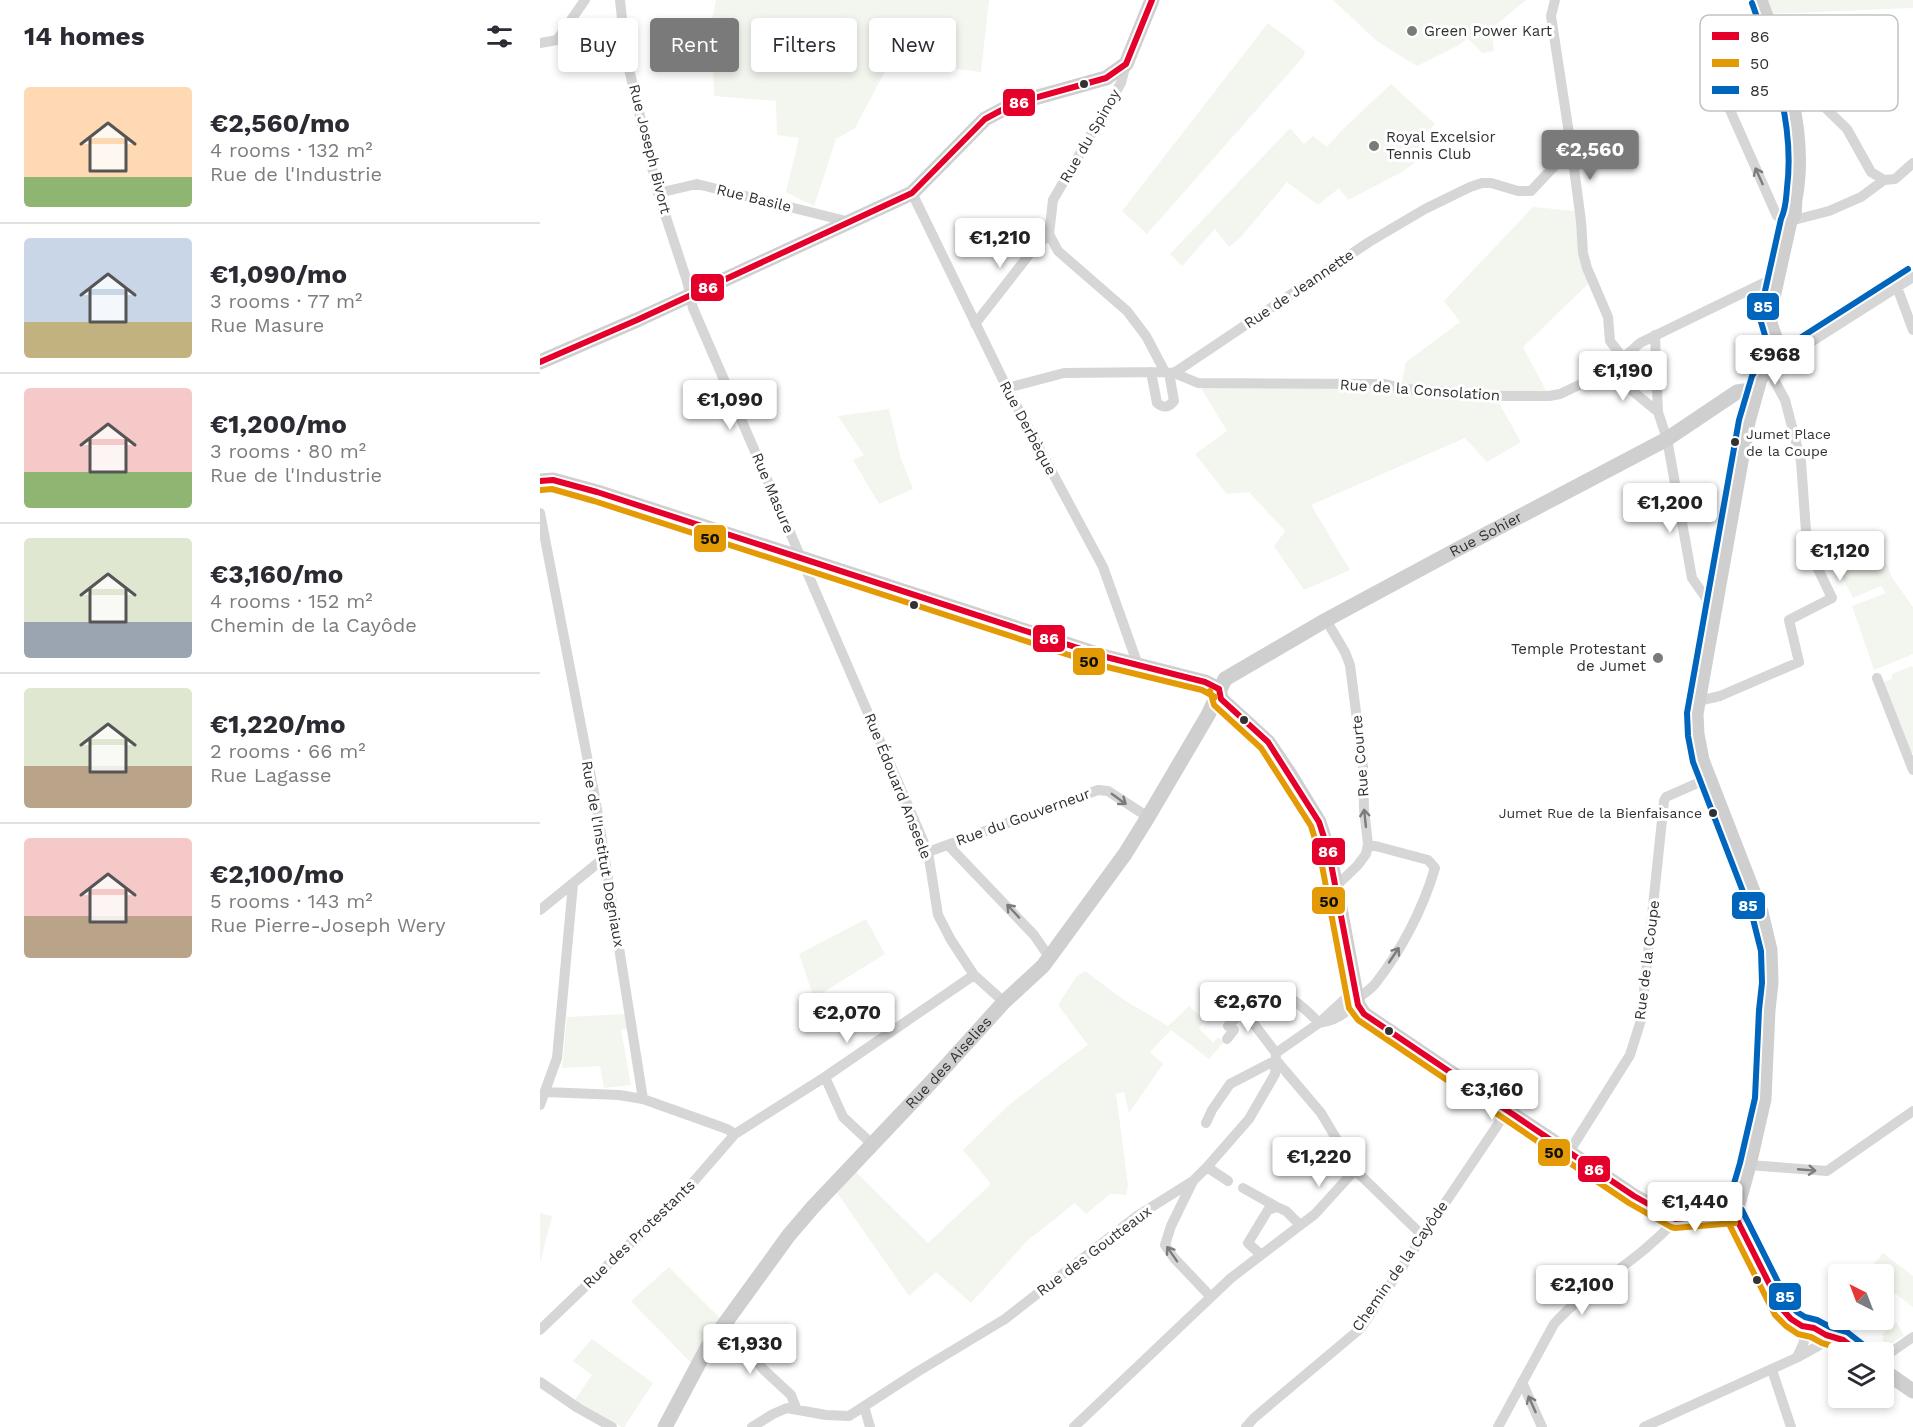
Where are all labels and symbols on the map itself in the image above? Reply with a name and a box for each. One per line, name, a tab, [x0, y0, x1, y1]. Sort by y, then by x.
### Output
legend	[1700, 15, 1898, 111]
place label: Green Power Kart	[1424, 22, 1553, 40]
marker: Green Power Kart	[1405, 24, 1419, 38]
text: 86	[1750, 27, 1770, 46]
text: 50	[1750, 54, 1769, 73]
unlabelled marker	[1078, 78, 1090, 90]
text: 85	[1750, 81, 1769, 100]
street label: Rue Joseph Bivort	[625, 82, 675, 216]
street label: Rue du Spinoy	[1056, 86, 1124, 186]
line badge: 86	[1002, 88, 1036, 117]
text: 86	[1009, 93, 1029, 112]
place label: Royal Excelsior Tennis Club	[1386, 128, 1496, 163]
pin: €2,560	[1541, 130, 1639, 181]
marker: Royal Excelsior Tennis Club	[1367, 139, 1381, 153]
one-way arrow	[1753, 167, 1764, 186]
street label: Rue Basile	[715, 180, 793, 216]
pin: €1,210	[951, 218, 1049, 269]
street label: Rue de Jeannette	[1241, 246, 1357, 332]
line badge: 86	[690, 273, 725, 302]
text: 86	[698, 278, 718, 297]
line badge: 85	[1746, 292, 1780, 321]
text: 85	[1753, 297, 1773, 316]
pin: €968	[1739, 335, 1811, 386]
pin: €1,190	[1574, 351, 1672, 402]
street label: Rue de la Consolation	[1339, 375, 1501, 405]
street label: Rue Derbèque	[996, 378, 1060, 478]
pin: €1,090	[681, 380, 779, 431]
place label: Jumet Place de la Coupe	[1746, 426, 1831, 459]
marker: Jumet Place de la Coupe	[1729, 436, 1741, 448]
street label: Rue Masure	[748, 450, 798, 536]
pin: €1,200	[1621, 483, 1719, 534]
street label: Rue Sohier	[1446, 508, 1525, 561]
line badge: 50	[693, 524, 727, 553]
text: 50	[700, 529, 720, 548]
pin: €1,120	[1791, 531, 1889, 582]
unlabelled marker	[908, 599, 920, 611]
line badge: 86	[1032, 624, 1066, 653]
text: 86	[1039, 629, 1059, 648]
place label: Temple Protestant de Jumet	[1511, 640, 1647, 675]
line badge: 50	[1072, 647, 1106, 676]
marker: Temple Protestant de Jumet	[1651, 651, 1665, 665]
text: 50	[1079, 652, 1099, 671]
street label: Rue Édouard Anseele	[860, 710, 936, 862]
unlabelled marker	[1238, 714, 1250, 726]
street label: Rue Courte	[1347, 714, 1373, 798]
street label: Rue de l'Institut Dogniaux	[578, 759, 628, 949]
street label: Rue du Gouverneur	[953, 784, 1093, 850]
one-way arrow	[1111, 793, 1127, 805]
place label: Jumet Rue de la Bienfaisance	[1499, 805, 1702, 821]
marker: Jumet Rue de la Bienfaisance	[1707, 807, 1719, 819]
one-way arrow	[1359, 809, 1370, 829]
line badge: 86	[1311, 837, 1346, 866]
text: 86	[1318, 842, 1338, 861]
line badge: 50	[1311, 886, 1346, 915]
line badge: 85	[1731, 891, 1766, 920]
text: 50	[1319, 892, 1339, 911]
text: 85	[1738, 896, 1758, 915]
street label: Rue de la Coupe	[1631, 899, 1663, 1021]
one-way arrow	[1006, 904, 1020, 919]
one-way arrow	[1388, 947, 1400, 964]
pin: €2,670	[1199, 982, 1297, 1033]
pin: €2,070	[798, 993, 896, 1044]
street label: Rue des Aiselies	[902, 1013, 996, 1113]
unlabelled marker	[1383, 1025, 1395, 1037]
pin: €3,160	[1443, 1070, 1541, 1121]
pin: €1,220	[1270, 1137, 1368, 1188]
line badge: 50	[1537, 1138, 1571, 1167]
text: 50	[1544, 1143, 1564, 1162]
line badge: 86	[1577, 1155, 1611, 1183]
text: 86	[1584, 1160, 1604, 1179]
one-way arrow	[1797, 1165, 1817, 1176]
street label: Rue des Protestants	[579, 1176, 699, 1292]
pin: €1,440	[1646, 1182, 1744, 1233]
street label: Chemin de la Cayôde	[1348, 1197, 1452, 1335]
street label: Rue des Goutteaux	[1033, 1202, 1155, 1300]
one-way arrow	[1166, 1247, 1178, 1263]
north arrow	[1828, 1264, 1894, 1330]
pin: €2,100	[1533, 1265, 1631, 1316]
unlabelled marker	[1751, 1274, 1763, 1286]
line badge: 85	[1768, 1282, 1802, 1311]
text: 85	[1775, 1287, 1795, 1306]
pin: €1,930	[701, 1324, 799, 1375]
one-way arrow	[1526, 1396, 1537, 1414]

